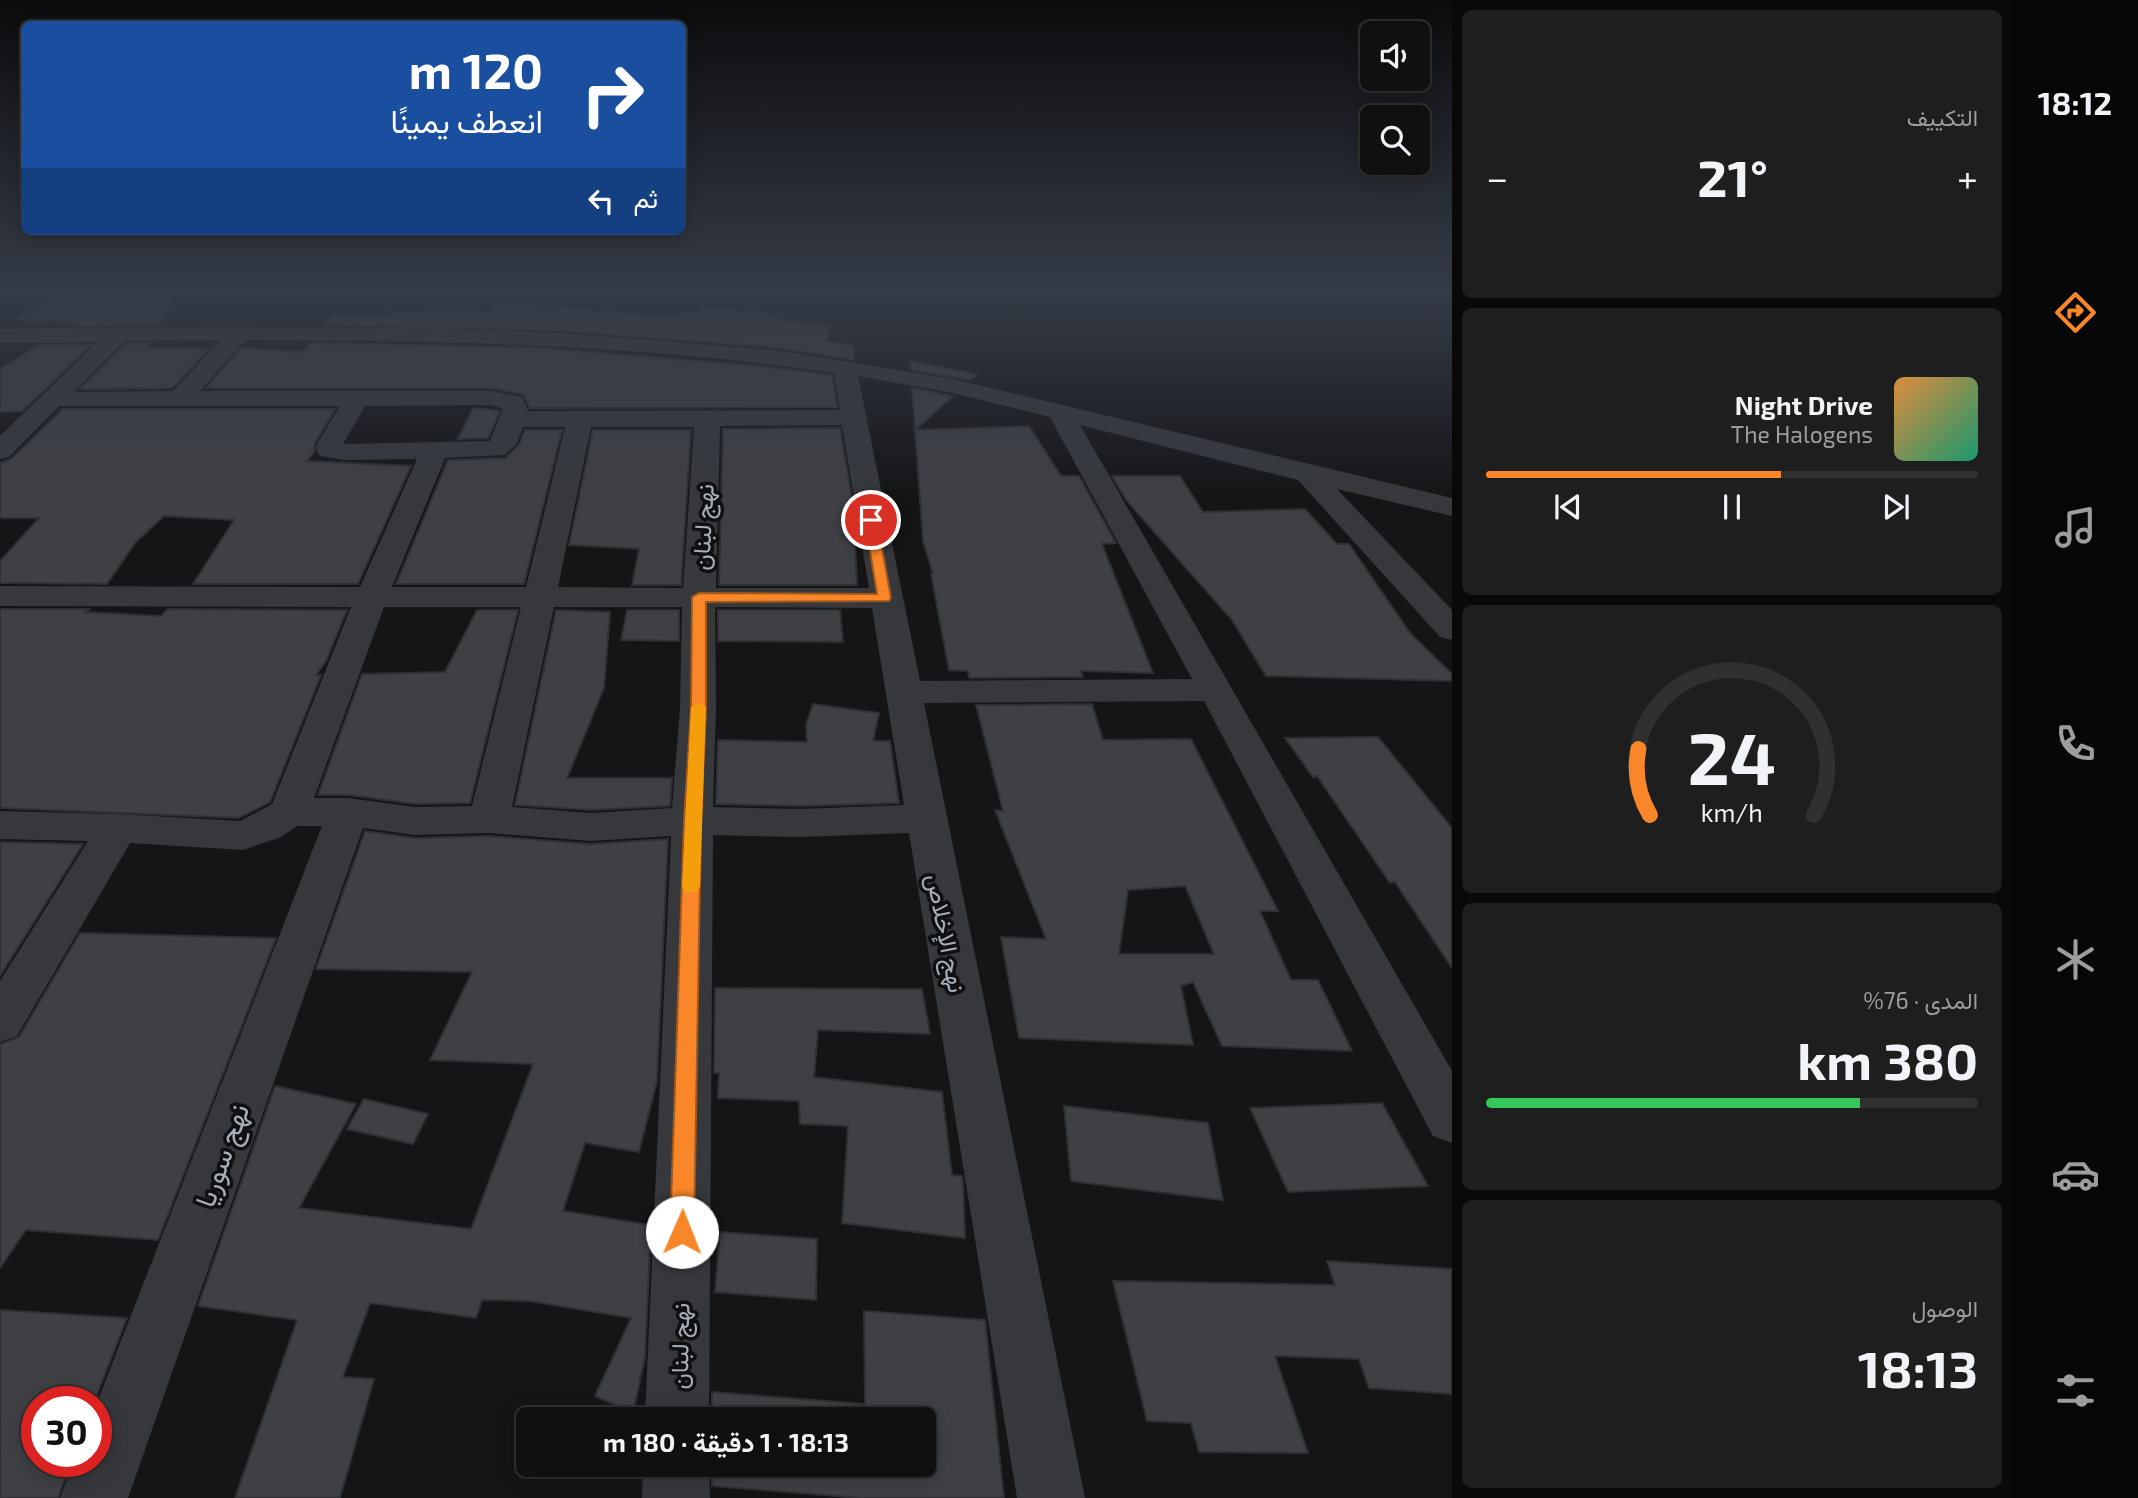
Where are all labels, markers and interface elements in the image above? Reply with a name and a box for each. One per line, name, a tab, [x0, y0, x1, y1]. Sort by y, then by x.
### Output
map controls	[1360, 21, 1430, 175]
button: sound	[1360, 21, 1430, 91]
text: 120 m	[409, 40, 543, 99]
icon: right	[567, 49, 658, 140]
text: 18:12	[2038, 83, 2112, 121]
text: انعطف يمينًا	[391, 101, 543, 139]
text: التكييف	[1907, 103, 1978, 131]
button: search	[1360, 105, 1430, 175]
text: 21°	[1697, 145, 1768, 207]
text: −	[1486, 154, 1508, 200]
text: +	[1957, 154, 1978, 200]
icon: left	[582, 182, 620, 220]
text: ثم	[634, 182, 658, 213]
icon: directions	[2051, 288, 2100, 337]
text: Night Drive	[1735, 389, 1873, 420]
text: The Halogens	[1731, 420, 1873, 448]
street label: نهج لبنان	[685, 483, 723, 571]
icon: previous	[1549, 488, 1587, 526]
icon: pause	[1713, 488, 1751, 526]
icon: next	[1877, 488, 1915, 526]
pin	[841, 490, 901, 550]
icon: arrive	[852, 501, 890, 539]
icon: music	[2051, 503, 2100, 552]
text: 24	[1688, 712, 1776, 800]
icon: phone	[2051, 719, 2100, 768]
text: km/h	[1701, 797, 1763, 827]
street label: نهج الإخلاص	[917, 871, 973, 996]
icon: climate	[2051, 935, 2100, 984]
text: المدى · 76%	[1863, 986, 1978, 1014]
text: 380 km	[1797, 1028, 1978, 1090]
street label: نهج سوريا	[187, 1099, 259, 1213]
icon: car	[2051, 1150, 2100, 1199]
position arrow	[645, 1195, 719, 1269]
text: الوصول	[1912, 1294, 1978, 1322]
street label: نهج لبنان	[664, 1302, 698, 1390]
text: 18:13	[1858, 1336, 1978, 1398]
icon: filters	[2051, 1366, 2100, 1415]
speed limit sign: 30	[21, 1386, 112, 1477]
text: 18:13 · 1 دقيقة · 180 m	[603, 1426, 849, 1457]

